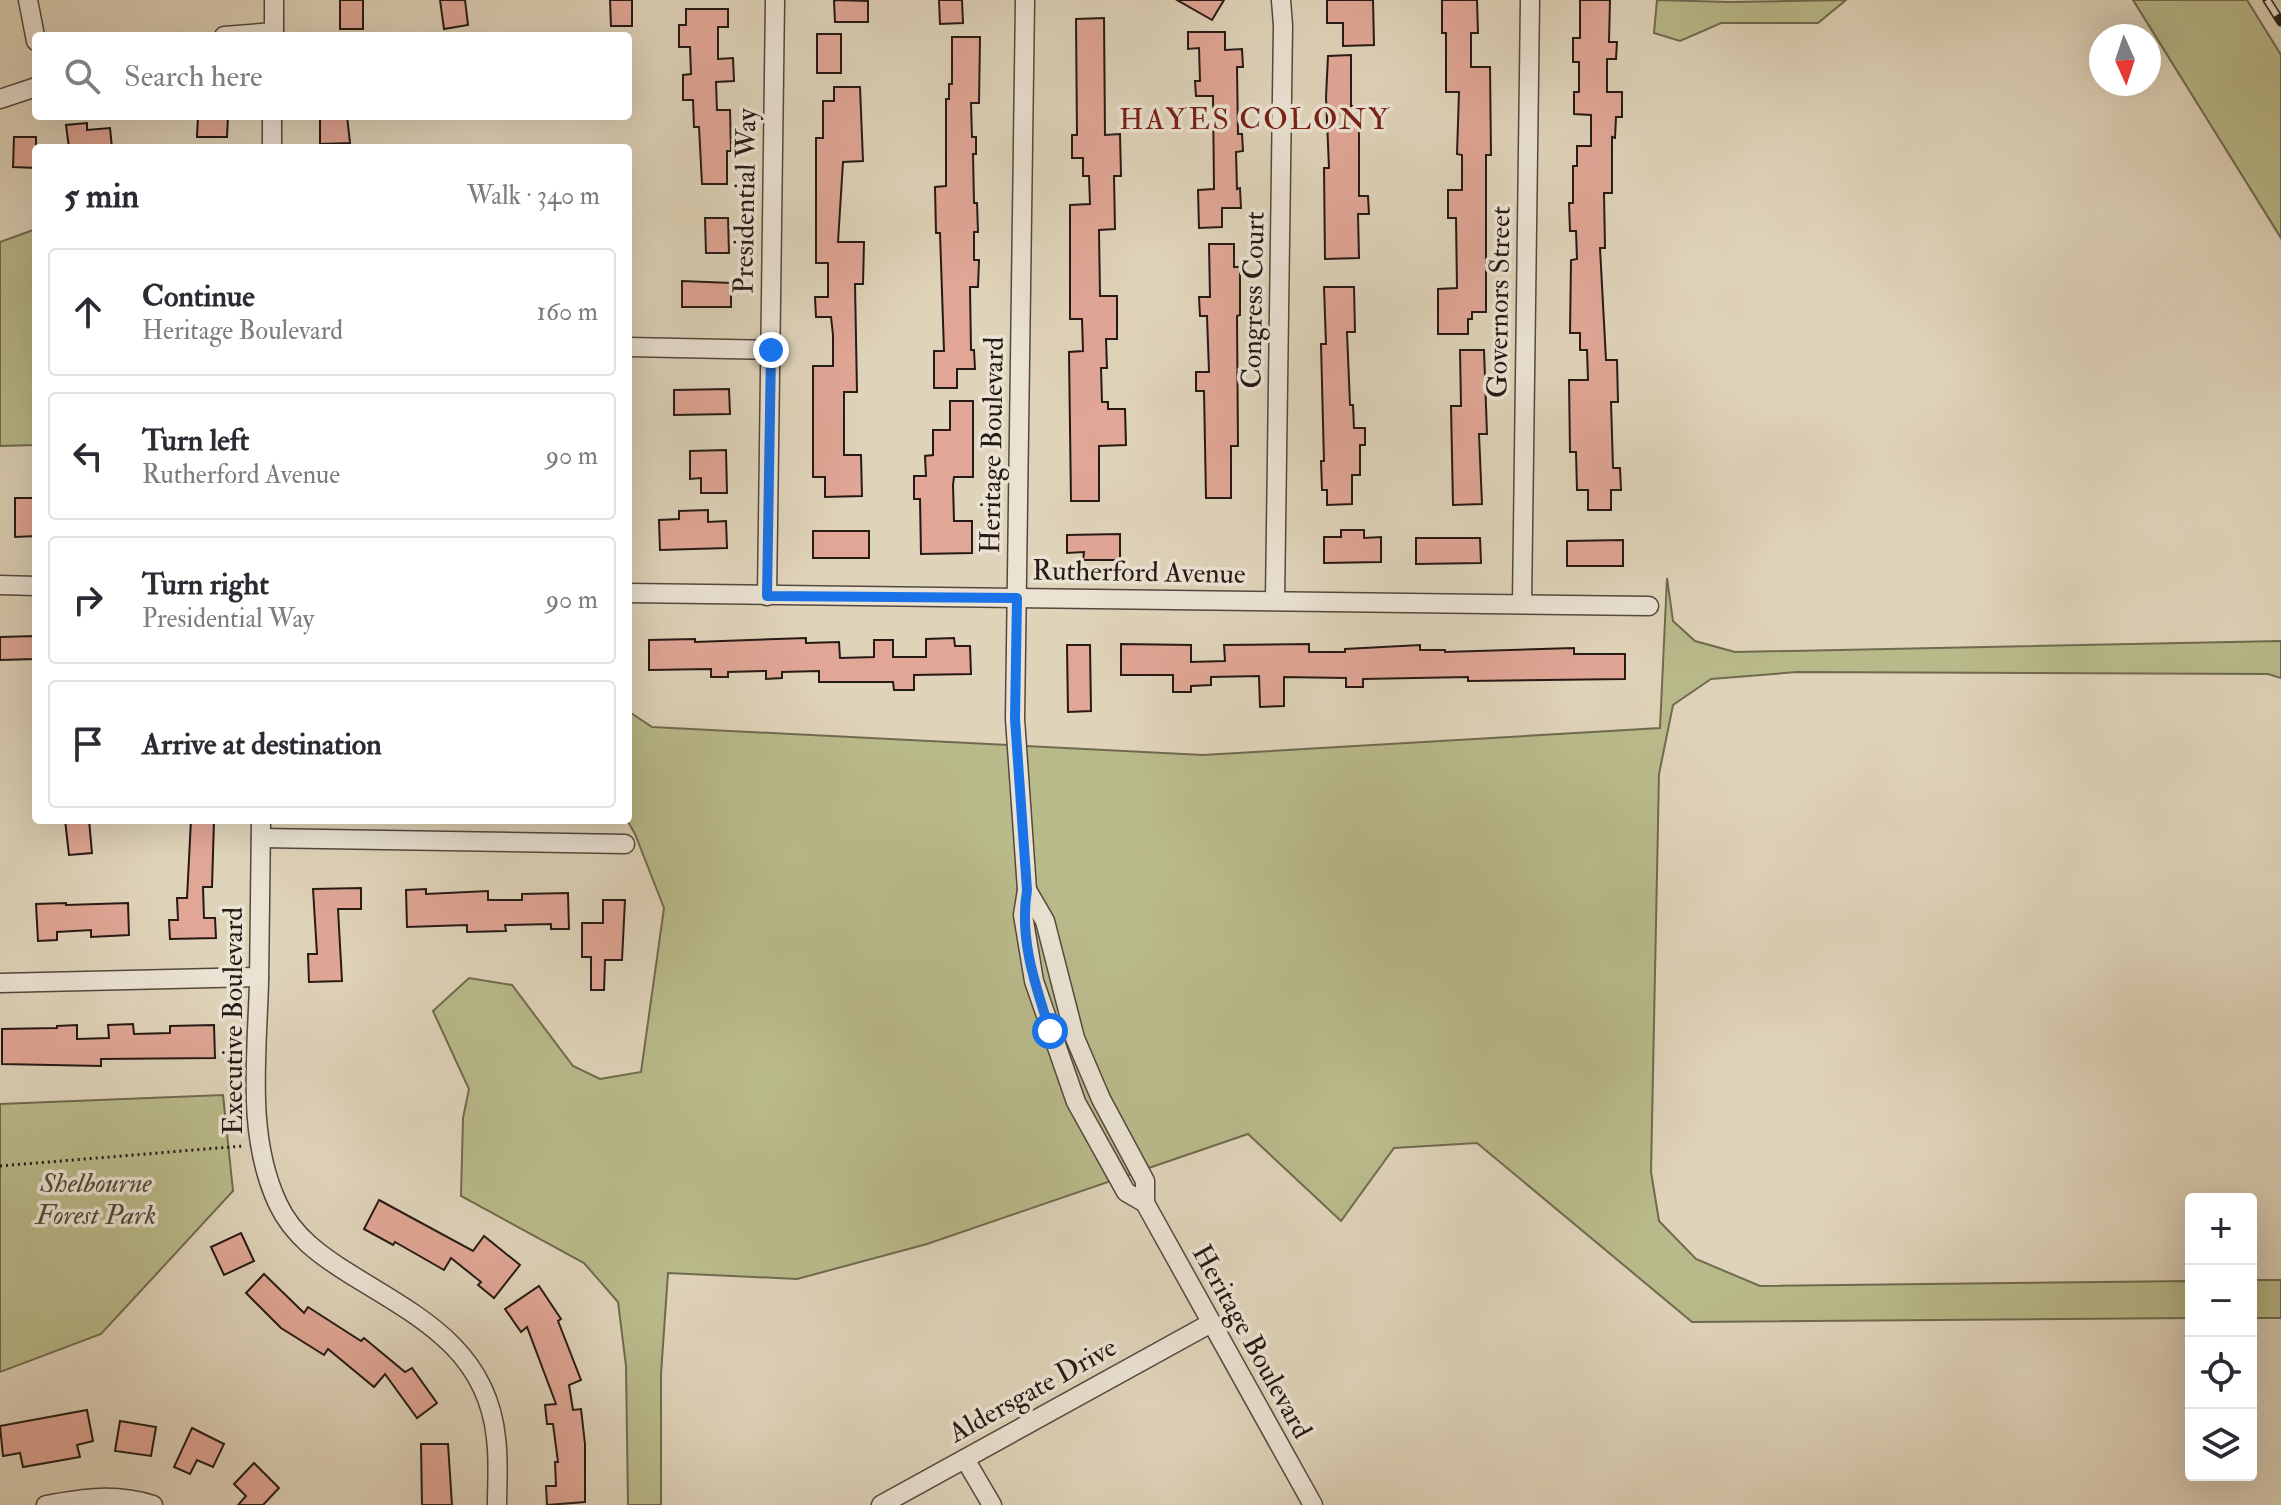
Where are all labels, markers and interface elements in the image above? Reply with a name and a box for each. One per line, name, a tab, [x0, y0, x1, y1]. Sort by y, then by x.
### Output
north arrow	[2089, 24, 2161, 96]
search box	[32, 32, 632, 120]
icon: search	[60, 54, 104, 98]
text: Search here	[124, 58, 263, 95]
district label: HAYES COLONY	[1119, 101, 1391, 138]
street label: Presidential Way	[726, 107, 765, 294]
text: 5 min	[64, 175, 139, 218]
text: Walk · 340 m	[467, 180, 600, 212]
street label: Governors Street	[1480, 206, 1519, 398]
street label: Congress Court	[1234, 211, 1273, 389]
text: Continue	[142, 278, 255, 315]
icon: ahead	[66, 290, 110, 334]
text: 160 m	[537, 296, 598, 328]
text: Heritage Boulevard	[142, 315, 343, 347]
route end	[753, 332, 789, 368]
street label: Heritage Boulevard	[973, 336, 1012, 554]
text: Turn left	[142, 422, 249, 459]
icon: left	[66, 434, 110, 478]
text: 90 m	[546, 440, 598, 472]
text: Rutherford Avenue	[142, 459, 340, 491]
street label: Rutherford Avenue	[1032, 553, 1246, 592]
text: Turn right	[142, 566, 269, 603]
icon: right	[66, 578, 110, 622]
text: 90 m	[546, 584, 598, 616]
text: Presidential Way	[142, 603, 314, 635]
icon: arrive	[66, 722, 110, 766]
text: Arrive at destination	[142, 726, 382, 763]
street label: Executive Boulevard	[216, 907, 251, 1135]
route start	[1032, 1013, 1068, 1049]
park label: Shelbourne Forest Park	[34, 1166, 156, 1233]
map controls	[2185, 1193, 2257, 1481]
button: +	[2185, 1193, 2257, 1265]
street label: Heritage Boulevard	[1184, 1239, 1320, 1445]
button: −	[2185, 1265, 2257, 1337]
street label: Aldersgate Drive	[942, 1330, 1123, 1451]
button: locate	[2185, 1337, 2257, 1409]
button: layers	[2185, 1409, 2257, 1481]

